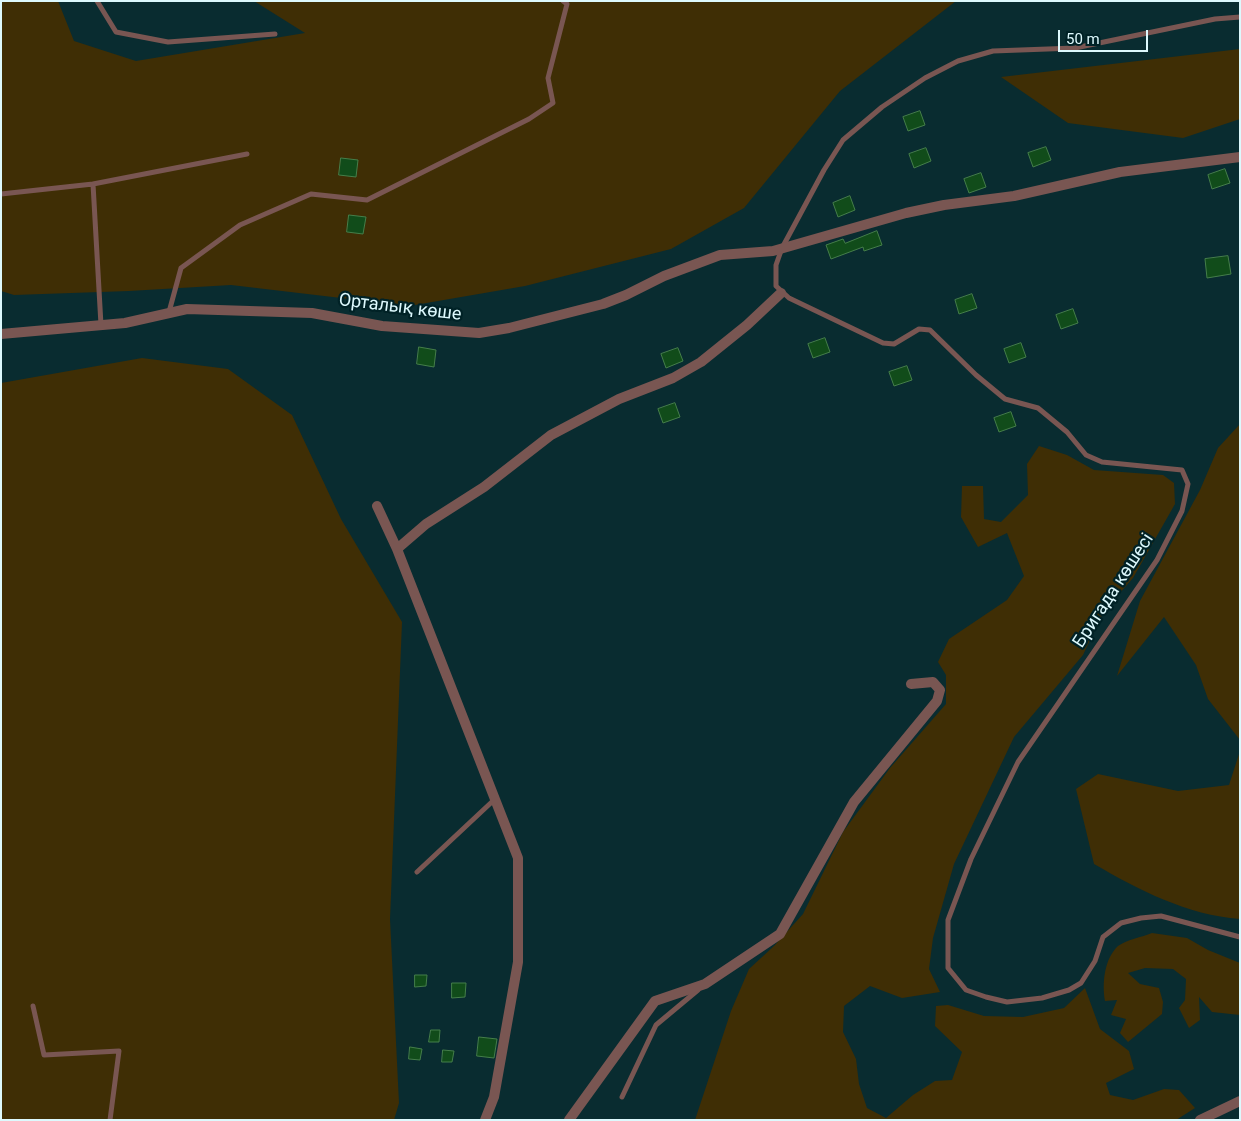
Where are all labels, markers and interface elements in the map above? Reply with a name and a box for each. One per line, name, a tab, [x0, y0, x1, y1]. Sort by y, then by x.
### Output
scale bar	[1061, 20, 1151, 52]
text: 50 m	[1066, 30, 1100, 48]
street label: Орталық көше	[337, 290, 463, 326]
street label: Бригада көшесі	[1069, 530, 1159, 652]

